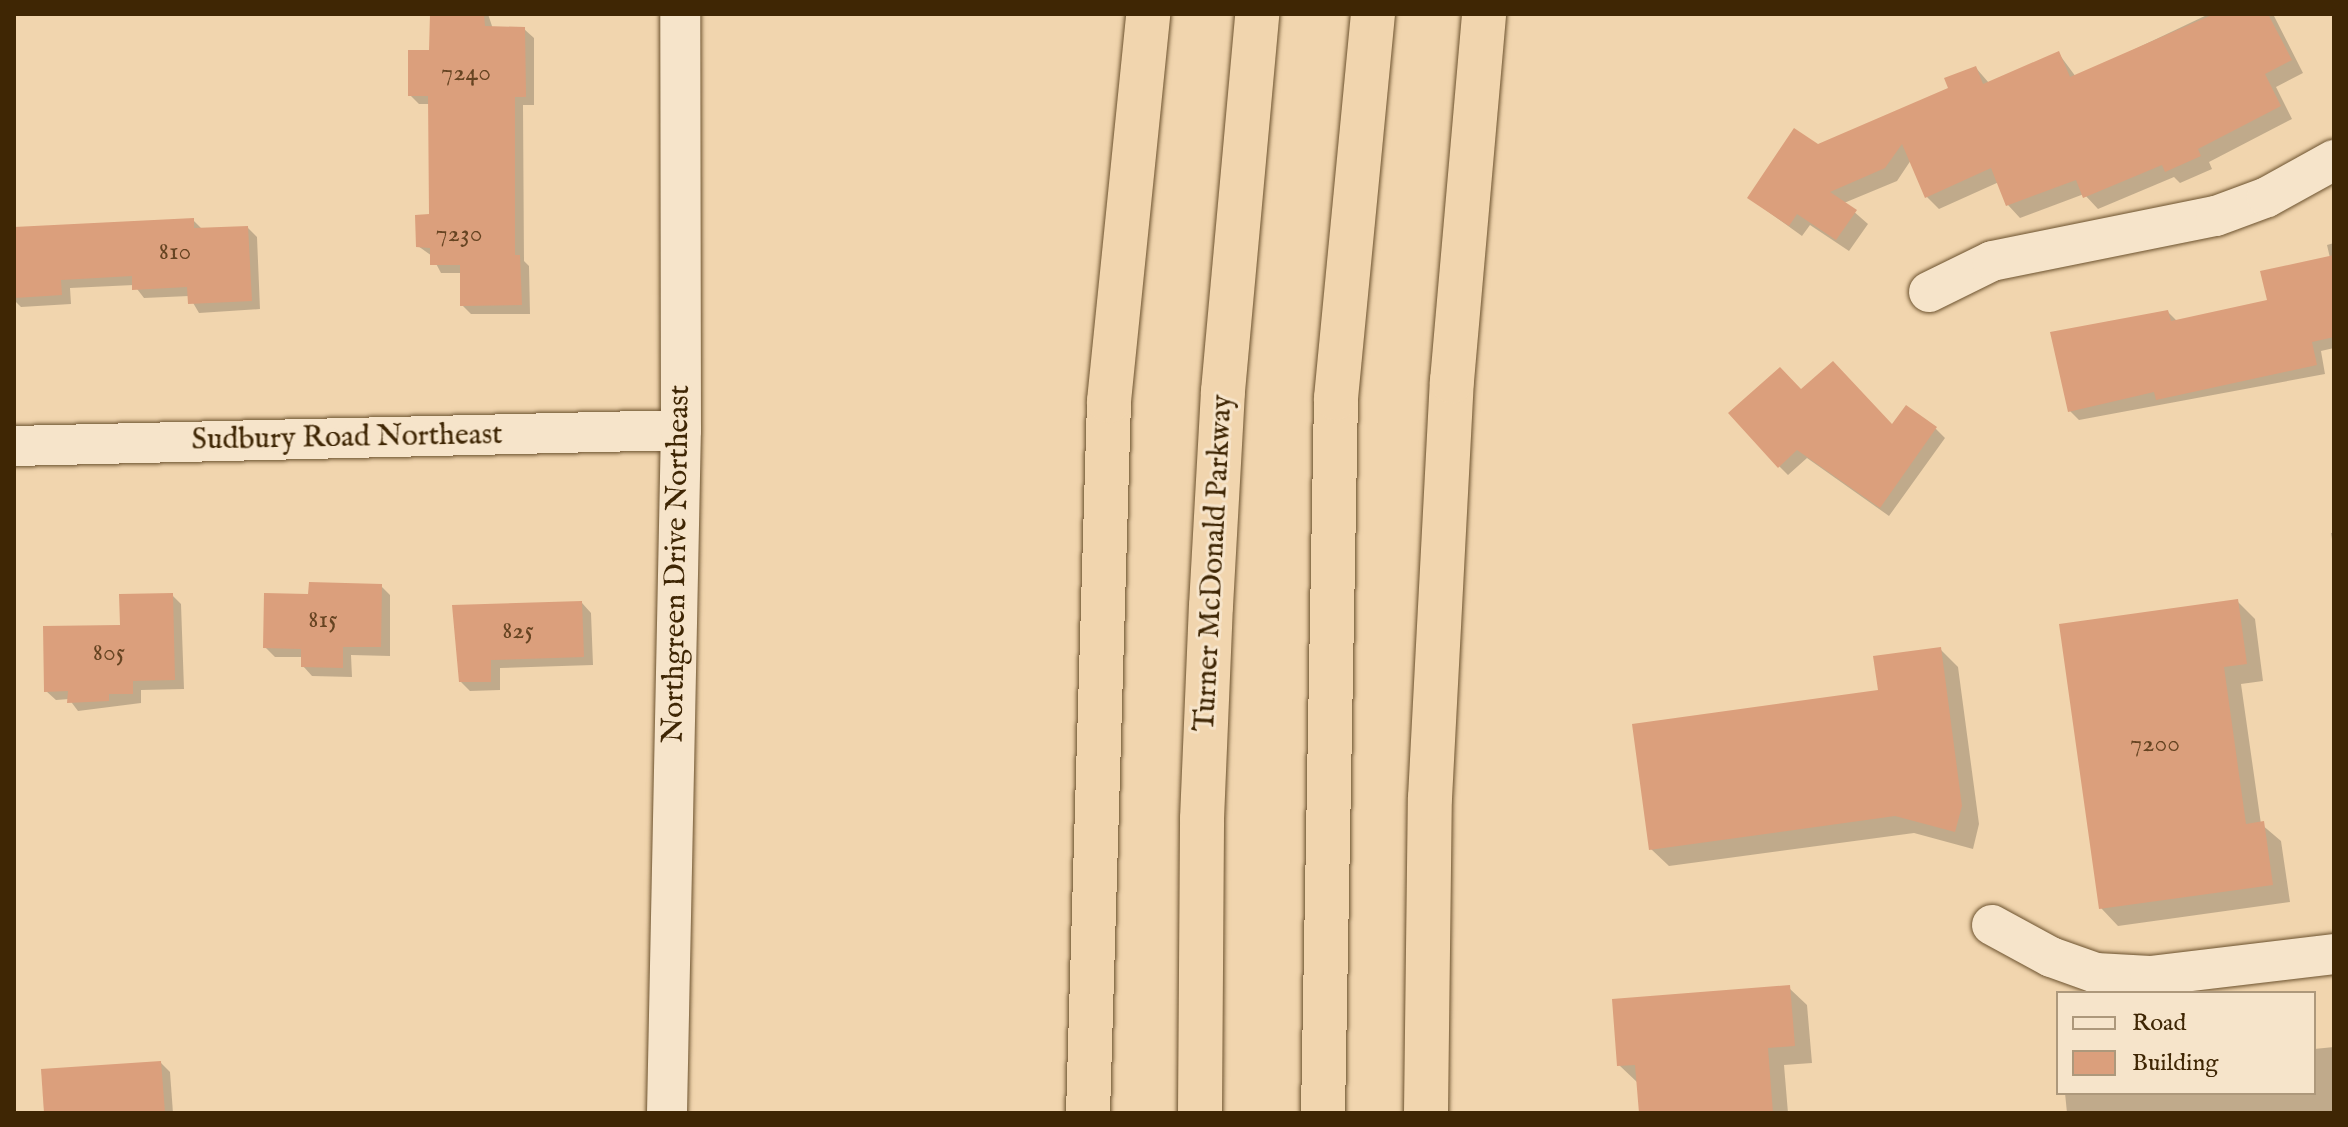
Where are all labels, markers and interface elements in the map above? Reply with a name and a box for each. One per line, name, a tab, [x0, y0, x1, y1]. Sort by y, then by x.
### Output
house number: 7240	[441, 57, 491, 89]
house number: 7230	[436, 218, 482, 250]
house number: 810	[159, 236, 191, 268]
street label: Northgreen Drive Northeast	[656, 385, 698, 743]
street label: Turner McDonald Parkway	[1187, 393, 1241, 733]
street label: Sudbury Road Northeast	[191, 417, 503, 459]
house number: 815	[308, 604, 338, 636]
house number: 825	[502, 615, 534, 647]
house number: 805	[93, 637, 125, 669]
house number: 7200	[2130, 728, 2180, 760]
legend	[2056, 991, 2316, 1095]
text: Road	[2132, 1008, 2186, 1039]
text: Building	[2132, 1048, 2218, 1079]

